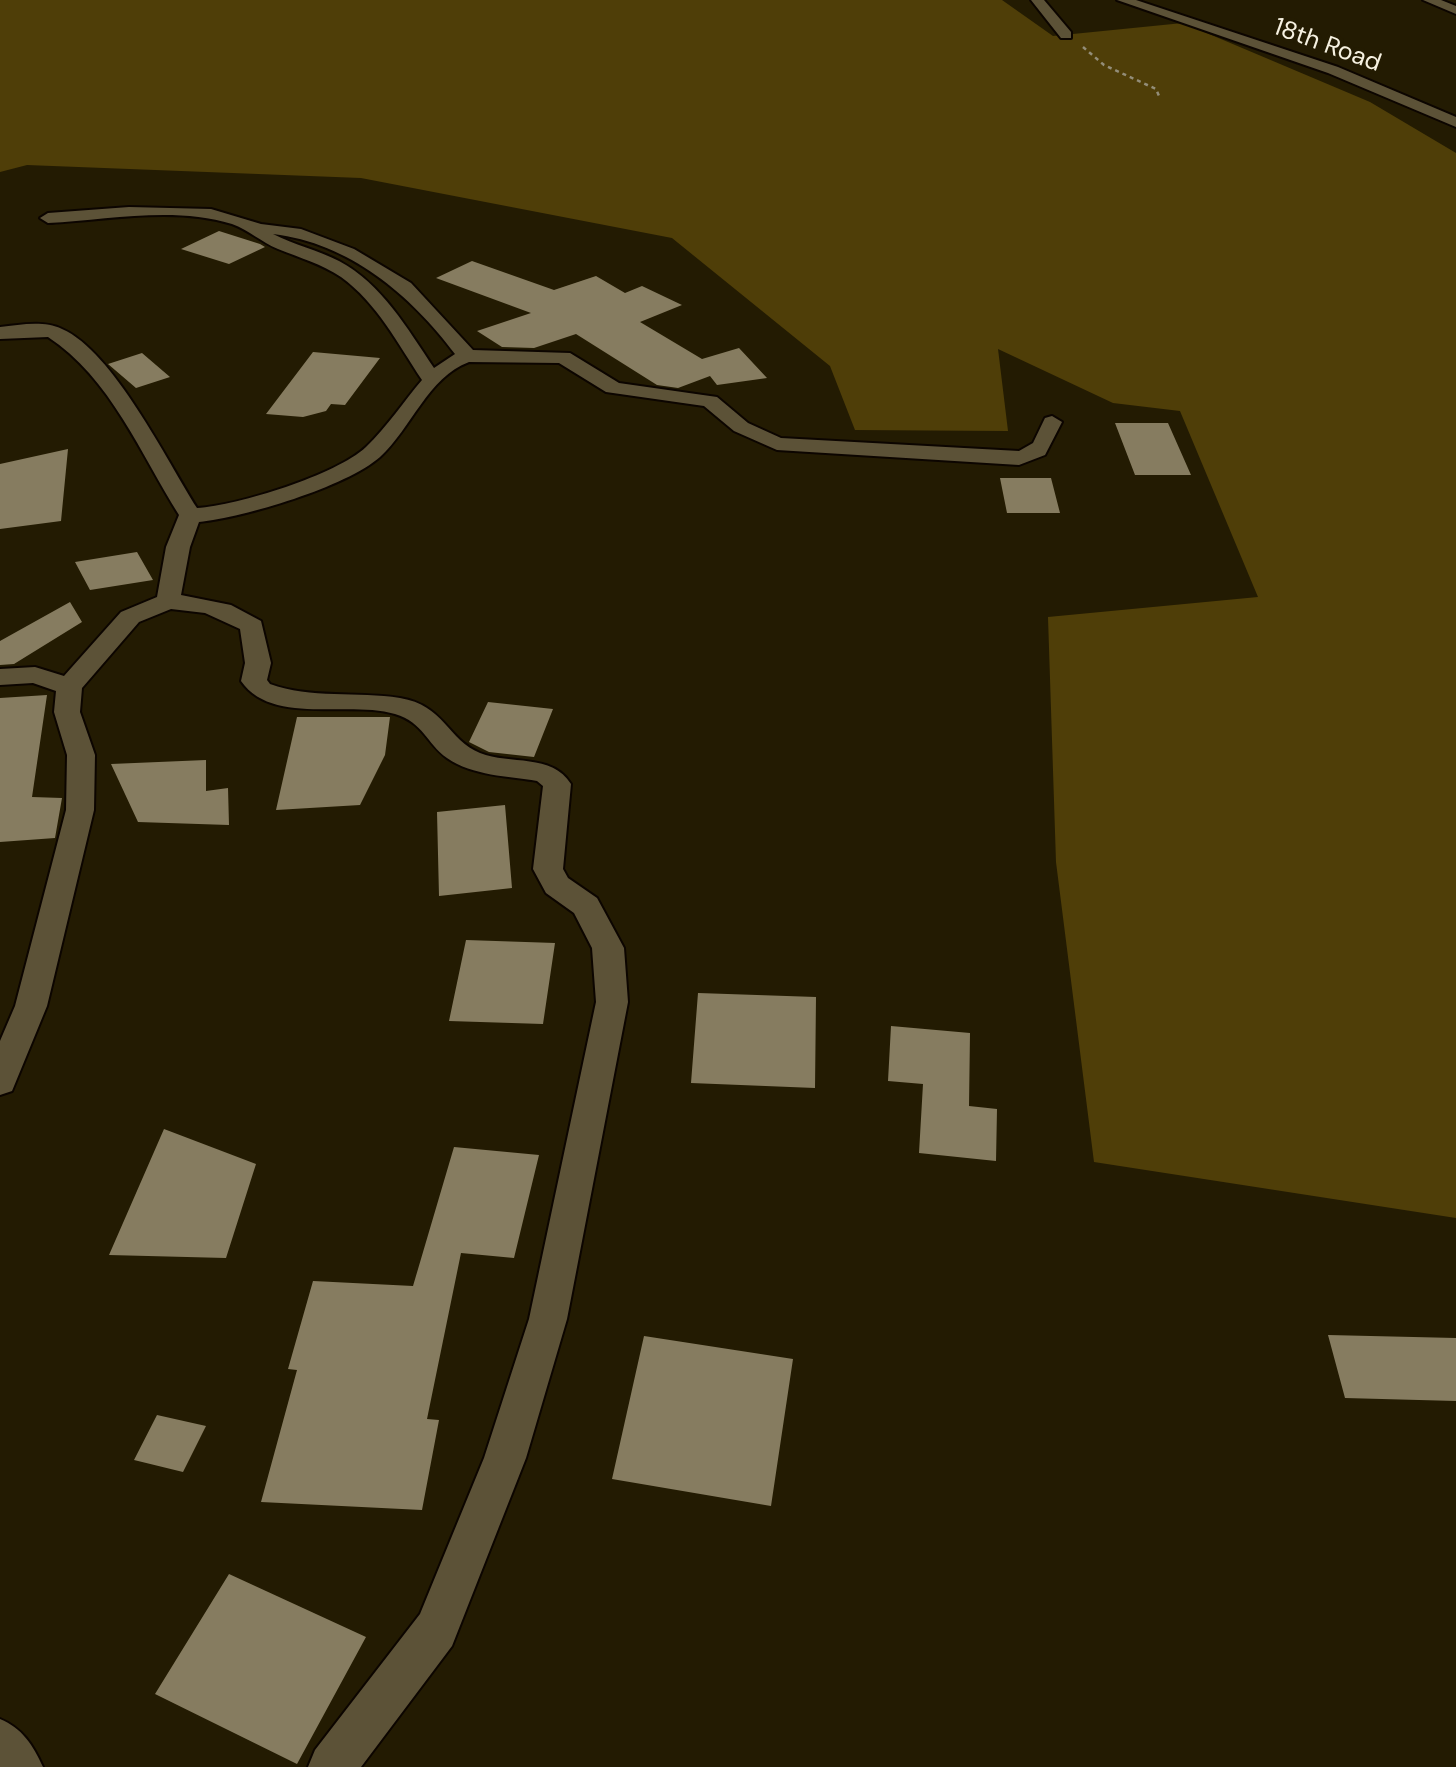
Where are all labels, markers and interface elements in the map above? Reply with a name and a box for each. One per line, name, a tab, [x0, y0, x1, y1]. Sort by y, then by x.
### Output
street label: 18th Road	[1269, 13, 1385, 79]

